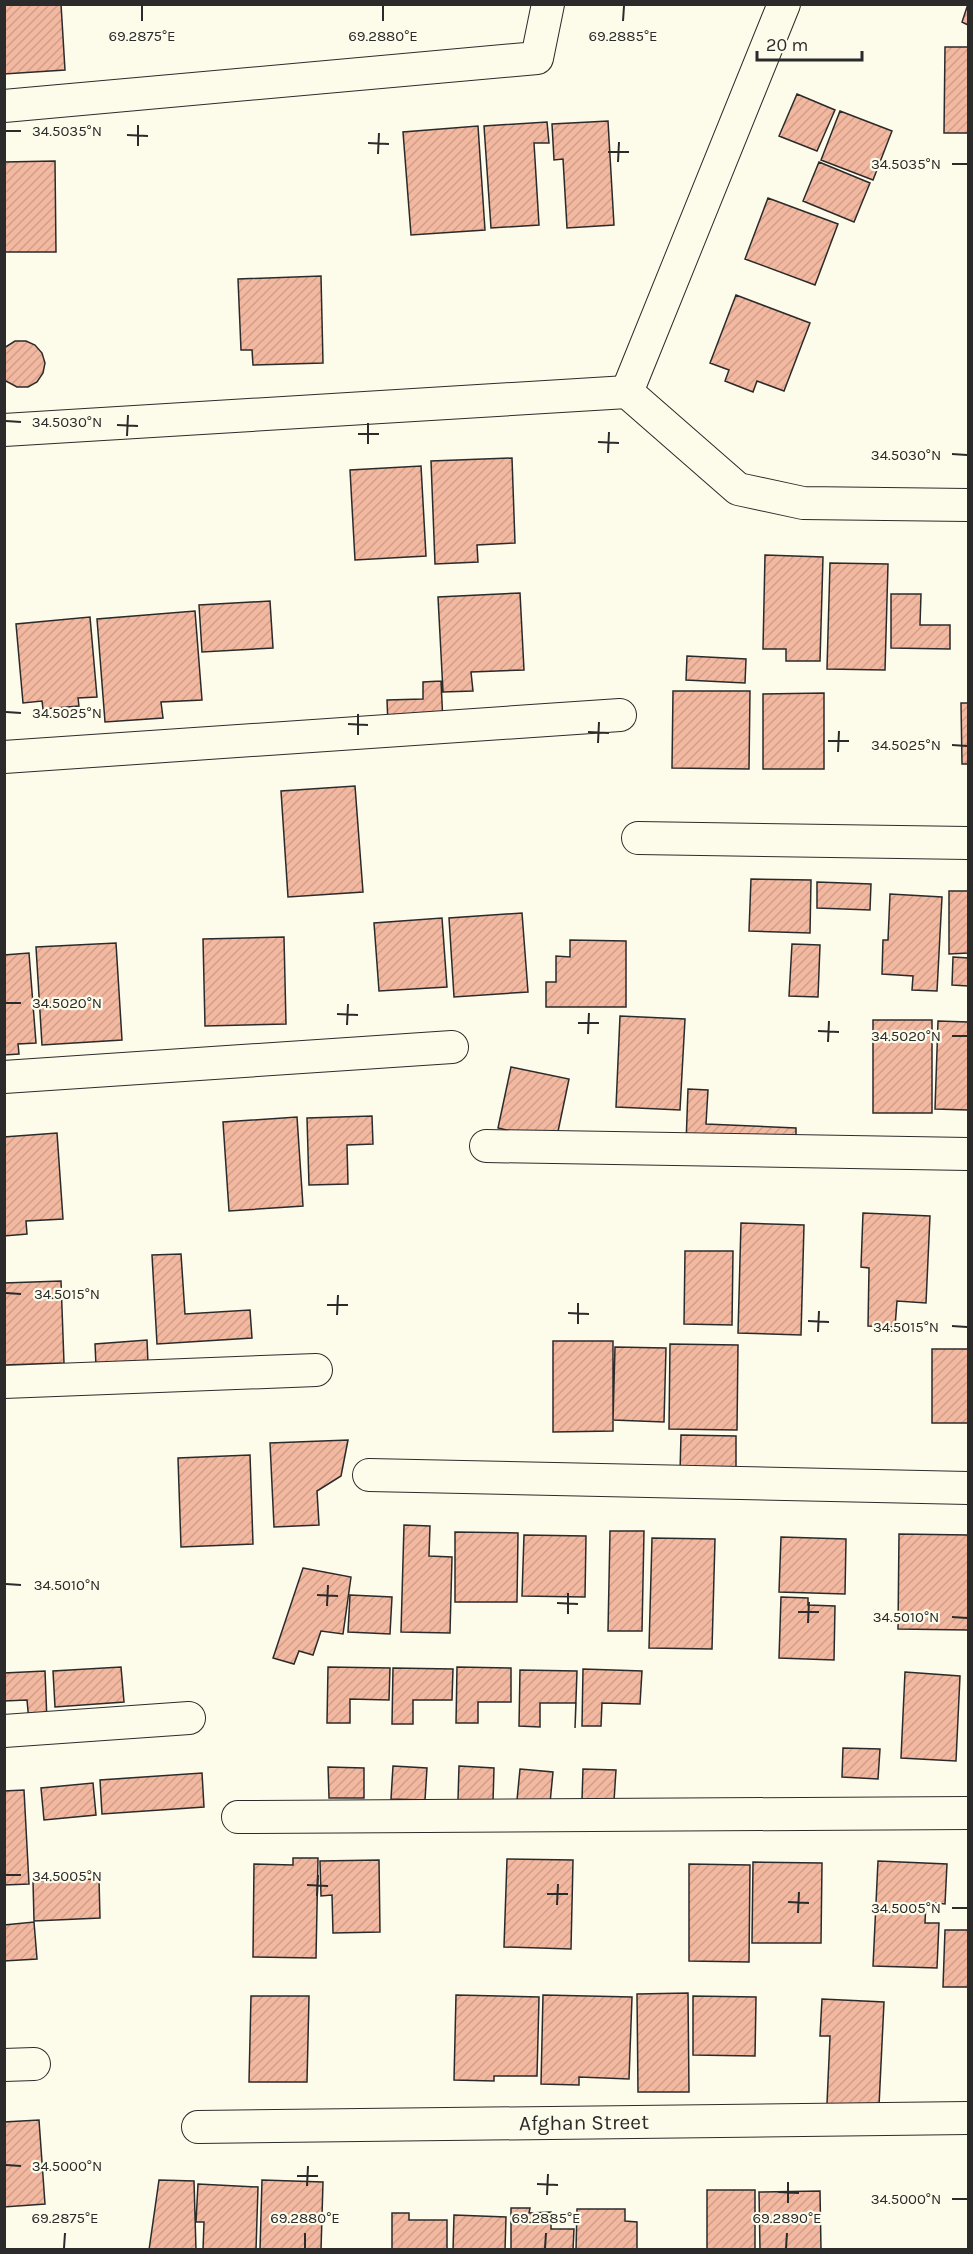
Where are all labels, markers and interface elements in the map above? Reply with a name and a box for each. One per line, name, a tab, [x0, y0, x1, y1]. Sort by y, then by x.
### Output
scale bar	[757, 24, 862, 62]
text: 69.2875°E	[109, 27, 175, 45]
text: 69.2880°E	[348, 27, 418, 45]
text: 69.2885°E	[588, 27, 658, 45]
text: 20 m	[766, 34, 808, 56]
text: 34.5035°N	[32, 122, 102, 140]
text: 34.5035°N	[871, 155, 941, 173]
text: 34.5030°N	[32, 413, 102, 431]
text: 34.5030°N	[871, 446, 941, 464]
text: 34.5025°N	[32, 704, 102, 722]
text: 34.5025°N	[871, 736, 941, 754]
text: 34.5020°N	[32, 994, 102, 1012]
text: 34.5020°N	[871, 1027, 941, 1045]
text: 34.5015°N	[34, 1285, 100, 1303]
text: 34.5015°N	[873, 1318, 939, 1336]
text: 34.5010°N	[34, 1576, 100, 1594]
text: 34.5010°N	[873, 1608, 939, 1626]
text: 34.5005°N	[32, 1867, 102, 1885]
text: 34.5005°N	[871, 1899, 941, 1917]
street label: Afghan Street	[519, 2110, 649, 2135]
text: 34.5000°N	[32, 2157, 102, 2175]
text: 34.5000°N	[871, 2190, 941, 2208]
text: 69.2875°E	[32, 2209, 98, 2227]
text: 69.2880°E	[270, 2209, 340, 2227]
text: 69.2885°E	[511, 2209, 581, 2227]
text: 69.2890°E	[752, 2209, 822, 2227]

